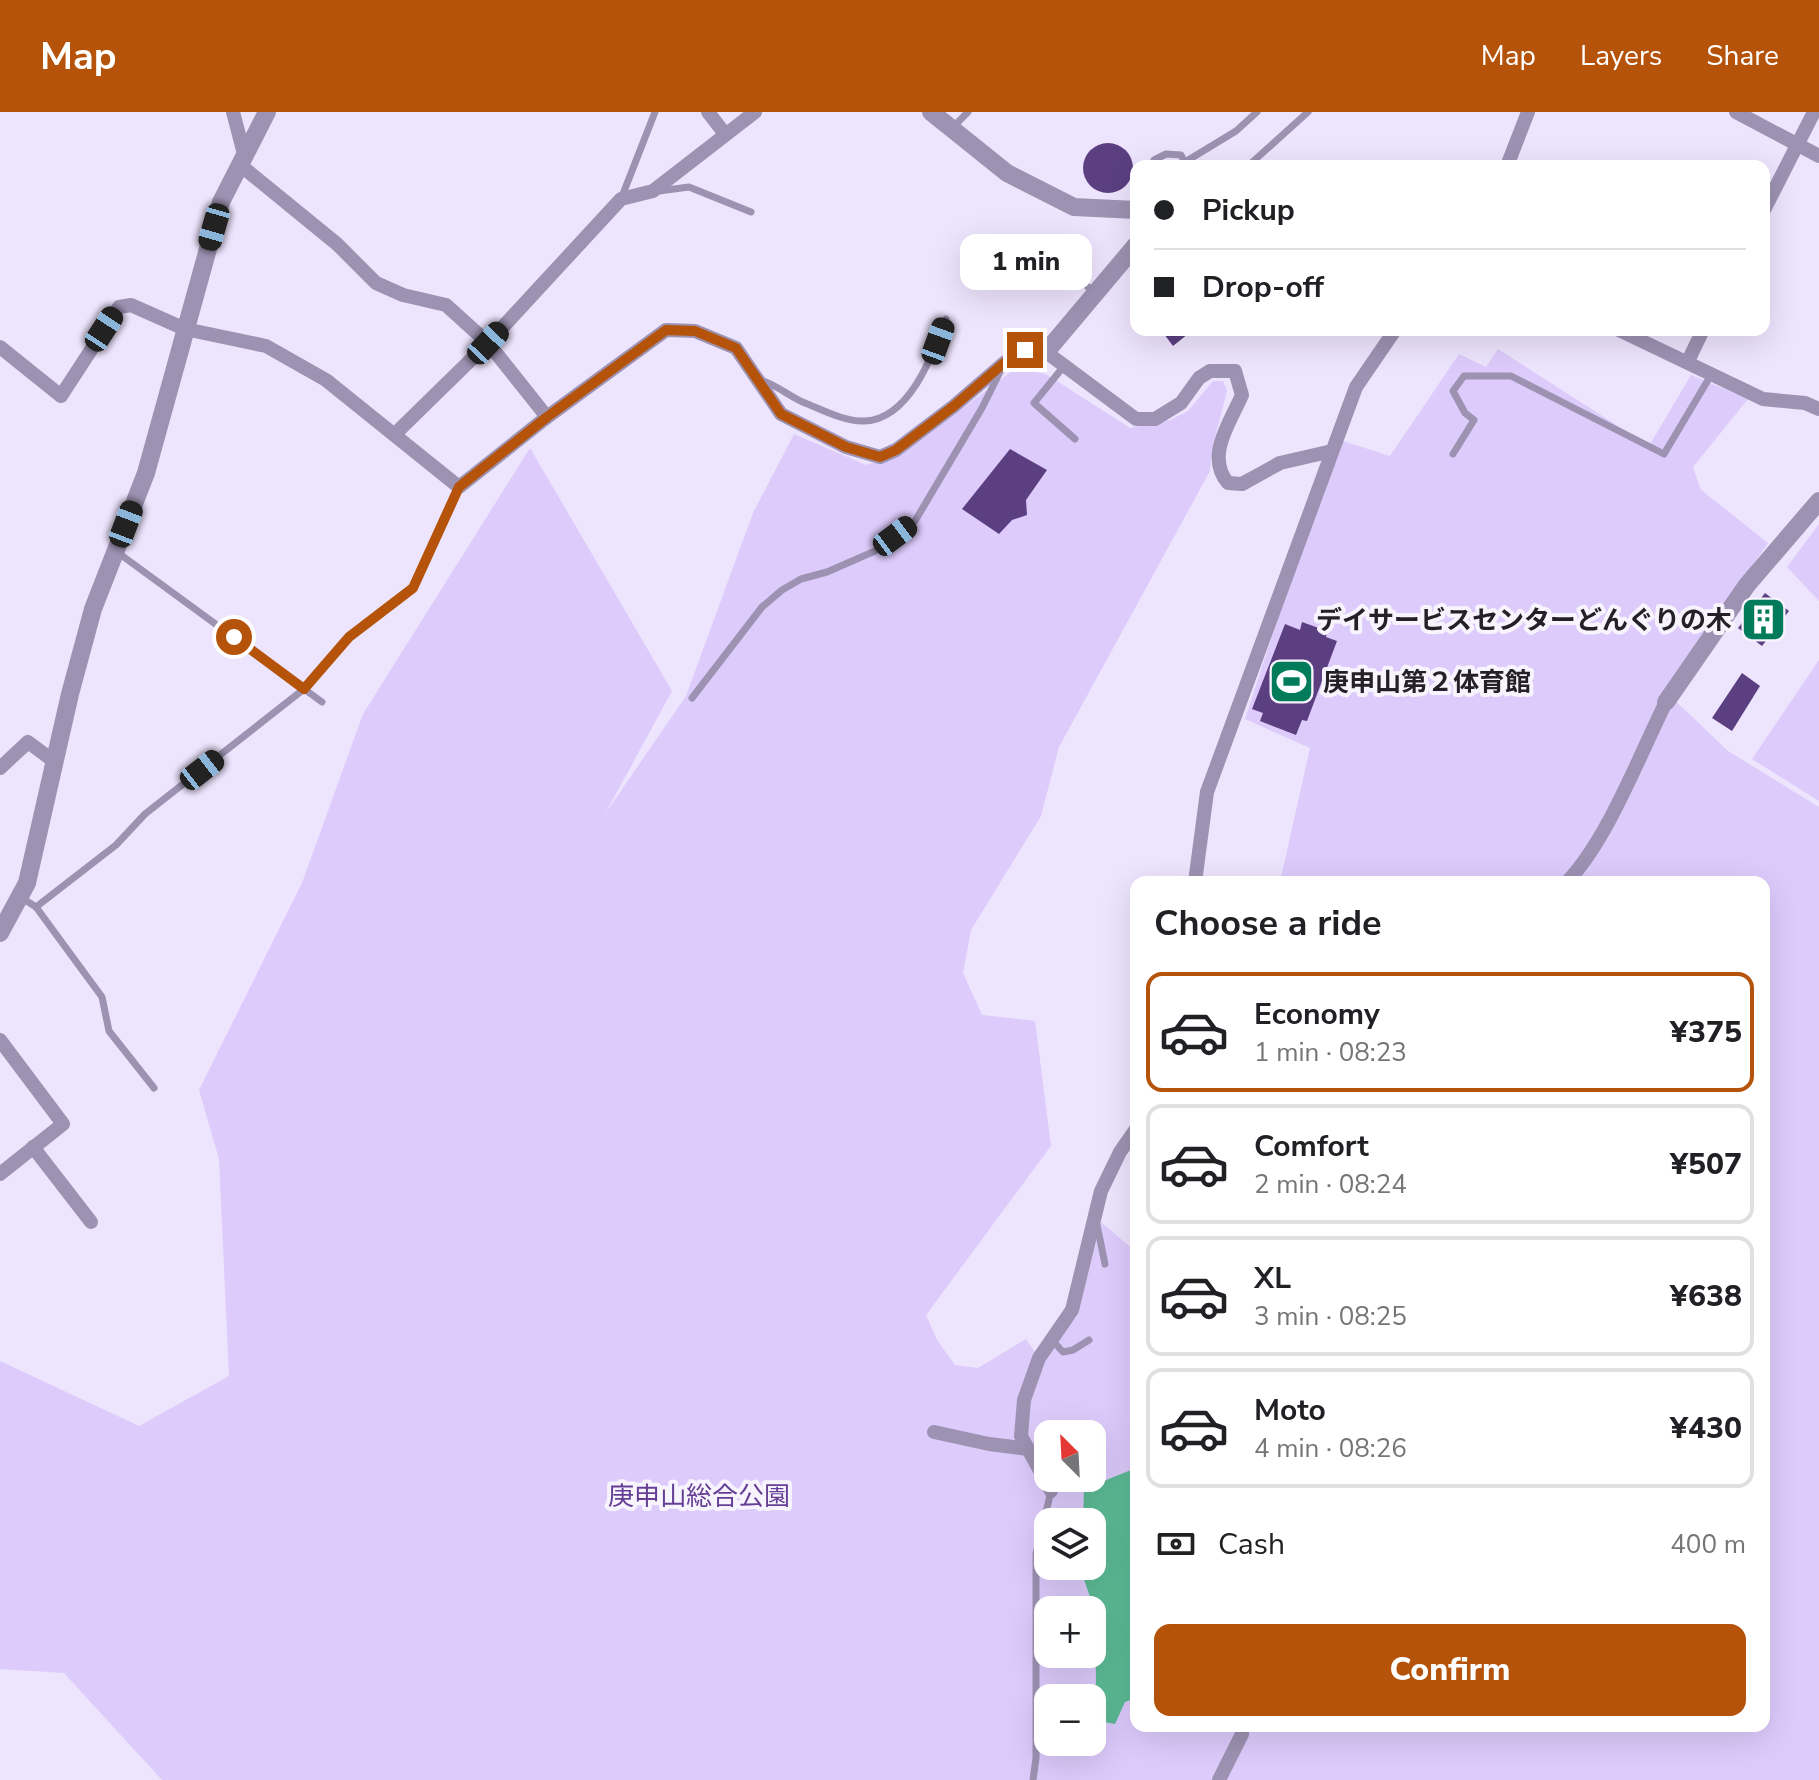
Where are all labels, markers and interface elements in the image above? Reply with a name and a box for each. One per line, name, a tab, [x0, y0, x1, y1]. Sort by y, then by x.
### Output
text: Map	[40, 31, 117, 82]
text: Map	[1481, 37, 1536, 75]
text: Layers	[1580, 37, 1662, 75]
text: Share	[1706, 37, 1779, 75]
text: Pickup	[1202, 190, 1295, 231]
car	[196, 201, 232, 253]
callout: 1 min	[959, 234, 1091, 290]
text: 1 min	[992, 244, 1060, 279]
text: Drop-off	[1202, 267, 1324, 308]
car	[81, 302, 127, 356]
car	[919, 314, 957, 368]
car	[463, 317, 513, 369]
route end	[1007, 332, 1043, 368]
car	[106, 497, 146, 551]
car	[869, 512, 921, 560]
building icon: デイサービスセンターどんぐりの木	[1739, 596, 1787, 644]
place label: デイサービスセンターどんぐりの木	[1316, 603, 1732, 638]
route start	[216, 619, 252, 655]
sports icon: 庚申山第２体育館	[1268, 658, 1316, 706]
place label: 庚申山第２体育館	[1323, 665, 1531, 700]
car	[176, 746, 228, 794]
text: Choose a ride	[1154, 899, 1382, 948]
text: Economy	[1254, 994, 1380, 1035]
icon: car	[1158, 996, 1230, 1068]
text: ¥375	[1670, 1012, 1742, 1053]
text: 1 min · 08:23	[1254, 1035, 1407, 1070]
text: Comfort	[1254, 1126, 1369, 1167]
icon: car	[1158, 1128, 1230, 1200]
text: ¥507	[1670, 1144, 1742, 1185]
text: 2 min · 08:24	[1254, 1167, 1407, 1202]
text: XL	[1254, 1258, 1291, 1299]
icon: car	[1158, 1260, 1230, 1332]
text: ¥638	[1670, 1276, 1742, 1317]
text: 3 min · 08:25	[1254, 1299, 1407, 1334]
text: Moto	[1254, 1390, 1326, 1431]
icon: car	[1158, 1392, 1230, 1464]
text: ¥430	[1670, 1408, 1742, 1449]
north arrow	[1034, 1420, 1106, 1492]
map controls	[1034, 1420, 1106, 1756]
text: 4 min · 08:26	[1254, 1431, 1407, 1466]
park label: 庚申山総合公園	[608, 1479, 790, 1514]
button: layers	[1034, 1508, 1106, 1580]
icon: cash	[1154, 1522, 1198, 1566]
text: Cash	[1218, 1524, 1285, 1565]
text: 400 m	[1670, 1527, 1746, 1562]
button: +	[1034, 1596, 1106, 1668]
button: Confirm	[1154, 1624, 1746, 1716]
button: −	[1034, 1684, 1106, 1756]

